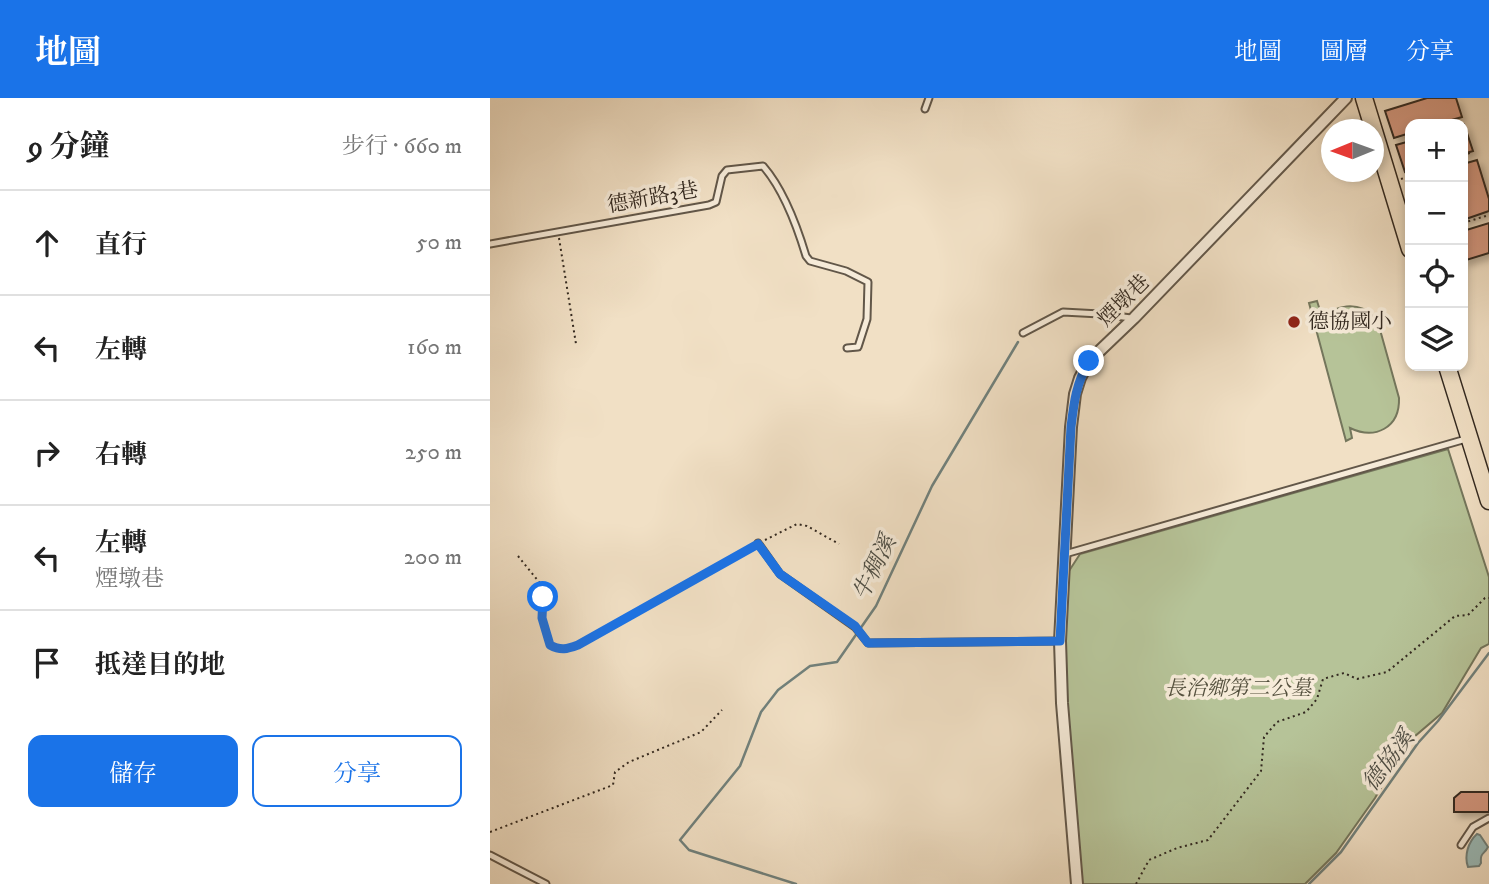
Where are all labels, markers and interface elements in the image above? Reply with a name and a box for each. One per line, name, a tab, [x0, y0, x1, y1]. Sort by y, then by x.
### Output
text: 地圖	[35, 33, 101, 74]
text: 地圖	[1234, 37, 1282, 67]
text: 圖層	[1320, 37, 1368, 67]
text: 分享	[1406, 37, 1454, 67]
north arrow	[1321, 119, 1384, 182]
map controls	[1405, 119, 1468, 371]
button: +	[1405, 119, 1468, 182]
text: 9 分鐘	[28, 129, 109, 166]
text: 步行 · 660 m	[342, 132, 462, 161]
street label: 德新路3巷	[606, 177, 700, 219]
button: −	[1405, 182, 1468, 245]
icon: ahead	[28, 224, 66, 262]
text: 50 m	[416, 228, 462, 257]
text: 直行	[95, 229, 147, 262]
button: locate	[1405, 245, 1468, 308]
street label: 煙墩巷	[1093, 270, 1155, 332]
button: layers	[1405, 308, 1468, 371]
place label: 德協國小	[1308, 309, 1392, 335]
marker: 德協國小	[1286, 314, 1302, 330]
icon: left	[28, 329, 66, 367]
text: 160 m	[407, 333, 462, 362]
text: 左轉	[95, 334, 147, 367]
route end	[1073, 345, 1104, 376]
icon: right	[28, 434, 66, 472]
text: 250 m	[405, 438, 462, 467]
text: 右轉	[95, 439, 147, 472]
text: 左轉	[95, 527, 147, 560]
water label: 牛稠溪	[847, 528, 904, 605]
icon: left	[28, 539, 66, 577]
text: 200 m	[404, 543, 462, 572]
text: 煙墩巷	[95, 565, 164, 594]
route start	[527, 581, 558, 612]
icon: arrive	[28, 644, 66, 682]
text: 抵達目的地	[95, 649, 225, 682]
park label: 長治鄉第二公墓	[1165, 676, 1314, 702]
water label: 德協溪	[1357, 722, 1423, 797]
button: 儲存	[28, 735, 238, 807]
button: 分享	[252, 735, 462, 807]

